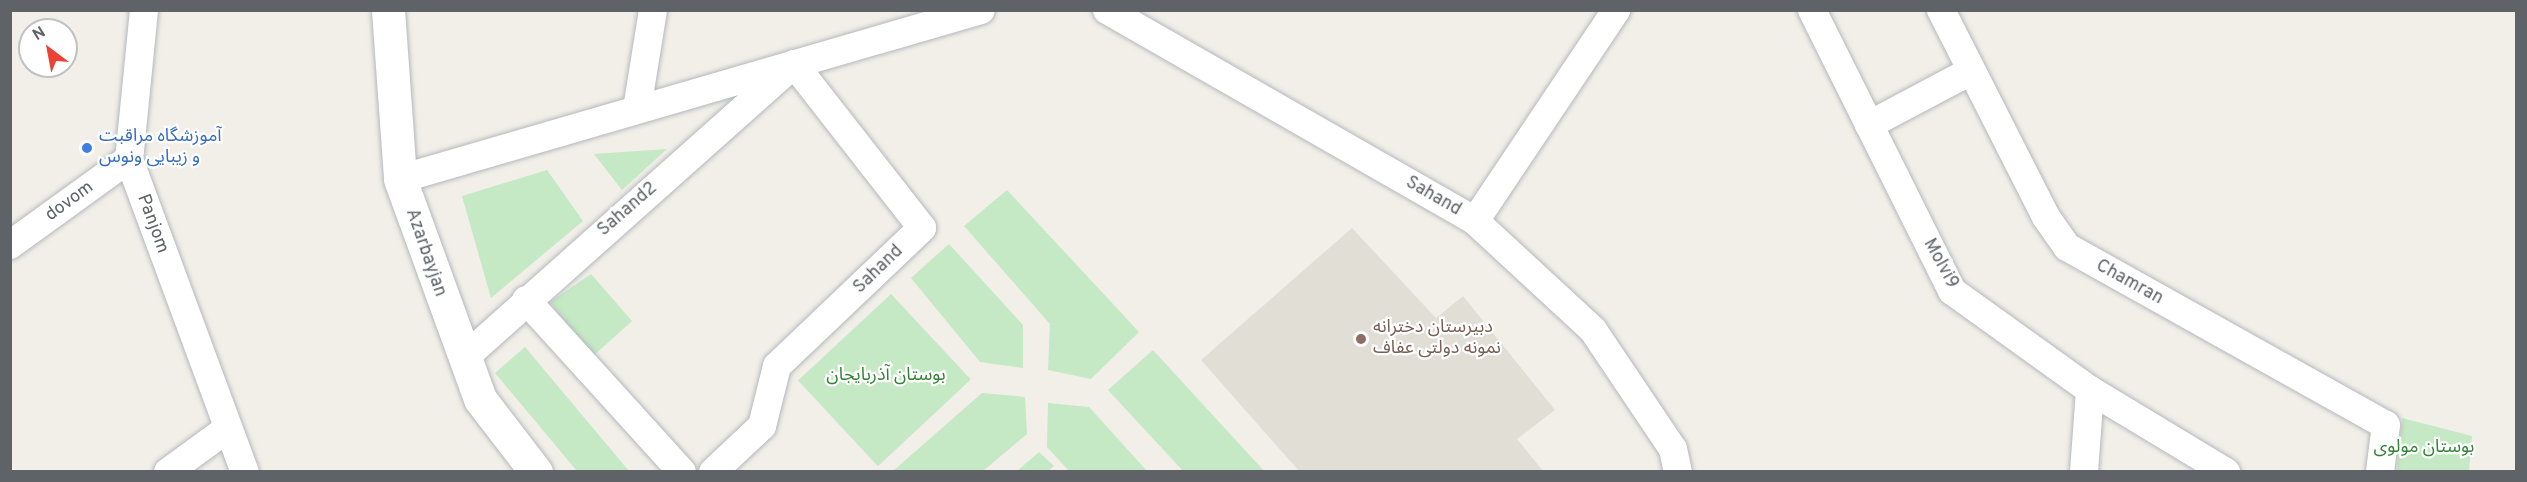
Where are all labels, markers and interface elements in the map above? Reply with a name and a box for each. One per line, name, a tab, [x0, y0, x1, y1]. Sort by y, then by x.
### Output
north arrow	[18, 18, 78, 78]
text: N	[29, 23, 50, 46]
place label: آموزشگاه مراقبت و زیبایی ونوس	[99, 127, 222, 170]
marker: آموزشگاه مراقبت و زیبایی ونوس	[80, 141, 94, 155]
street label: Sahand	[1401, 172, 1465, 222]
street label: dovom	[42, 177, 98, 227]
street label: Sahand2	[594, 178, 662, 242]
street label: Panjom	[131, 192, 173, 256]
street label: Azarbayjan	[400, 206, 450, 300]
street label: Molvi9	[1918, 235, 1962, 293]
street label: Sahand	[850, 241, 908, 299]
street label: Chamran	[2092, 256, 2166, 310]
place label: دبیرستان دخترانه نمونه دولتی عفاف	[1373, 318, 1501, 360]
marker: دبیرستان دخترانه نمونه دولتی عفاف	[1354, 332, 1368, 346]
park label: بوستان آذربایجان	[826, 365, 946, 387]
park label: بوستان مولوی	[2374, 437, 2474, 459]

